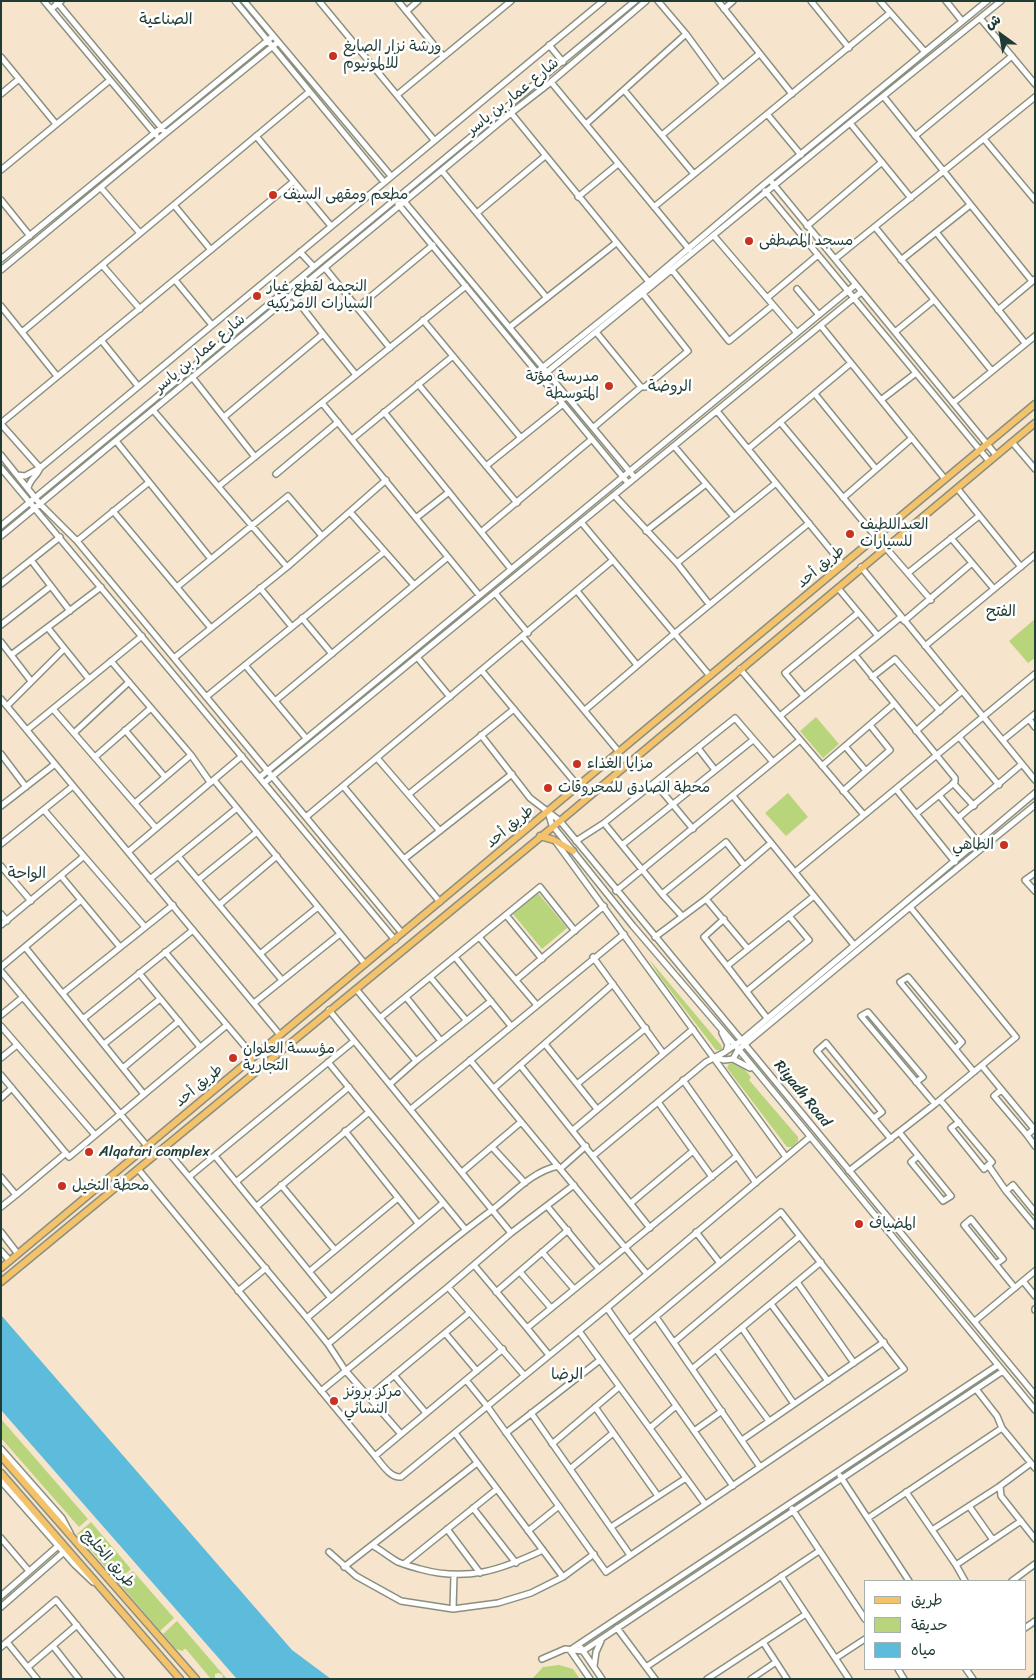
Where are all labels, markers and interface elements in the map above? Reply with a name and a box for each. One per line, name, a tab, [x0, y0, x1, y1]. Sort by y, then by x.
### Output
text: ش	[980, 7, 1006, 37]
district label: الصناعية	[139, 10, 193, 30]
north arrow	[976, 10, 1026, 60]
place label: ورشة نزار الصايغ للالمونيوم	[343, 38, 442, 73]
marker: ورشة نزار الصايغ للالمونيوم	[327, 50, 339, 62]
street label: شارع عمار بن ياسر	[463, 54, 563, 140]
place label: مطعم ومقهى السيف	[283, 186, 408, 204]
marker: مطعم ومقهى السيف	[267, 189, 279, 201]
place label: مسجد المصطفى	[759, 232, 853, 250]
marker: مسجد المصطفى	[743, 235, 755, 247]
place label: النجمه لقطع غيار السيارات الامريكيه	[267, 278, 373, 313]
marker: النجمه لقطع غيار السيارات الامريكيه	[251, 290, 263, 302]
street label: شارع عمار بن ياسر	[151, 311, 249, 397]
place label: مدرسة مؤتة المتوسطة	[526, 368, 599, 403]
district label: الروضة	[648, 377, 692, 397]
marker: مدرسة مؤتة المتوسطة	[603, 380, 615, 392]
place label: العبداللطيف للسيارات	[860, 516, 929, 551]
marker: العبداللطيف للسيارات	[844, 528, 856, 540]
street label: طريق أحد	[793, 542, 849, 592]
district label: الفتح	[986, 602, 1016, 622]
place label: مزايا الغذاء	[587, 755, 653, 773]
marker: مزايا الغذاء	[571, 758, 583, 770]
place label: محطة الصادق للمحروقات	[558, 779, 710, 797]
marker: محطة الصادق للمحروقات	[542, 782, 554, 794]
street label: طريق أحد	[482, 802, 538, 852]
place label: الطاهي	[952, 836, 994, 854]
marker: الطاهي	[998, 839, 1010, 851]
district label: الواحة	[8, 864, 46, 884]
place label: مؤسسة العلوان التجارية	[243, 1040, 335, 1075]
marker: مؤسسة العلوان التجارية	[227, 1052, 239, 1064]
street label: Riyadh Road	[770, 1057, 834, 1131]
street label: طريق أحد	[171, 1061, 227, 1111]
place label: Alqatari complex	[99, 1143, 210, 1161]
marker: Alqatari complex	[83, 1146, 95, 1158]
place label: محطة النخيل	[72, 1177, 149, 1195]
marker: محطة النخيل	[56, 1180, 68, 1192]
place label: المضياف	[869, 1215, 916, 1233]
marker: المضياف	[853, 1218, 865, 1230]
district label: الرضا	[551, 1365, 583, 1385]
place label: مركز برونز النسائي	[344, 1383, 402, 1418]
marker: مركز برونز النسائي	[328, 1395, 340, 1407]
street label: طريق الخليج	[78, 1526, 138, 1592]
legend	[864, 1580, 1026, 1670]
text: طريق	[911, 1587, 943, 1613]
text: حديقة	[911, 1612, 948, 1638]
text: مياه	[911, 1637, 936, 1663]

